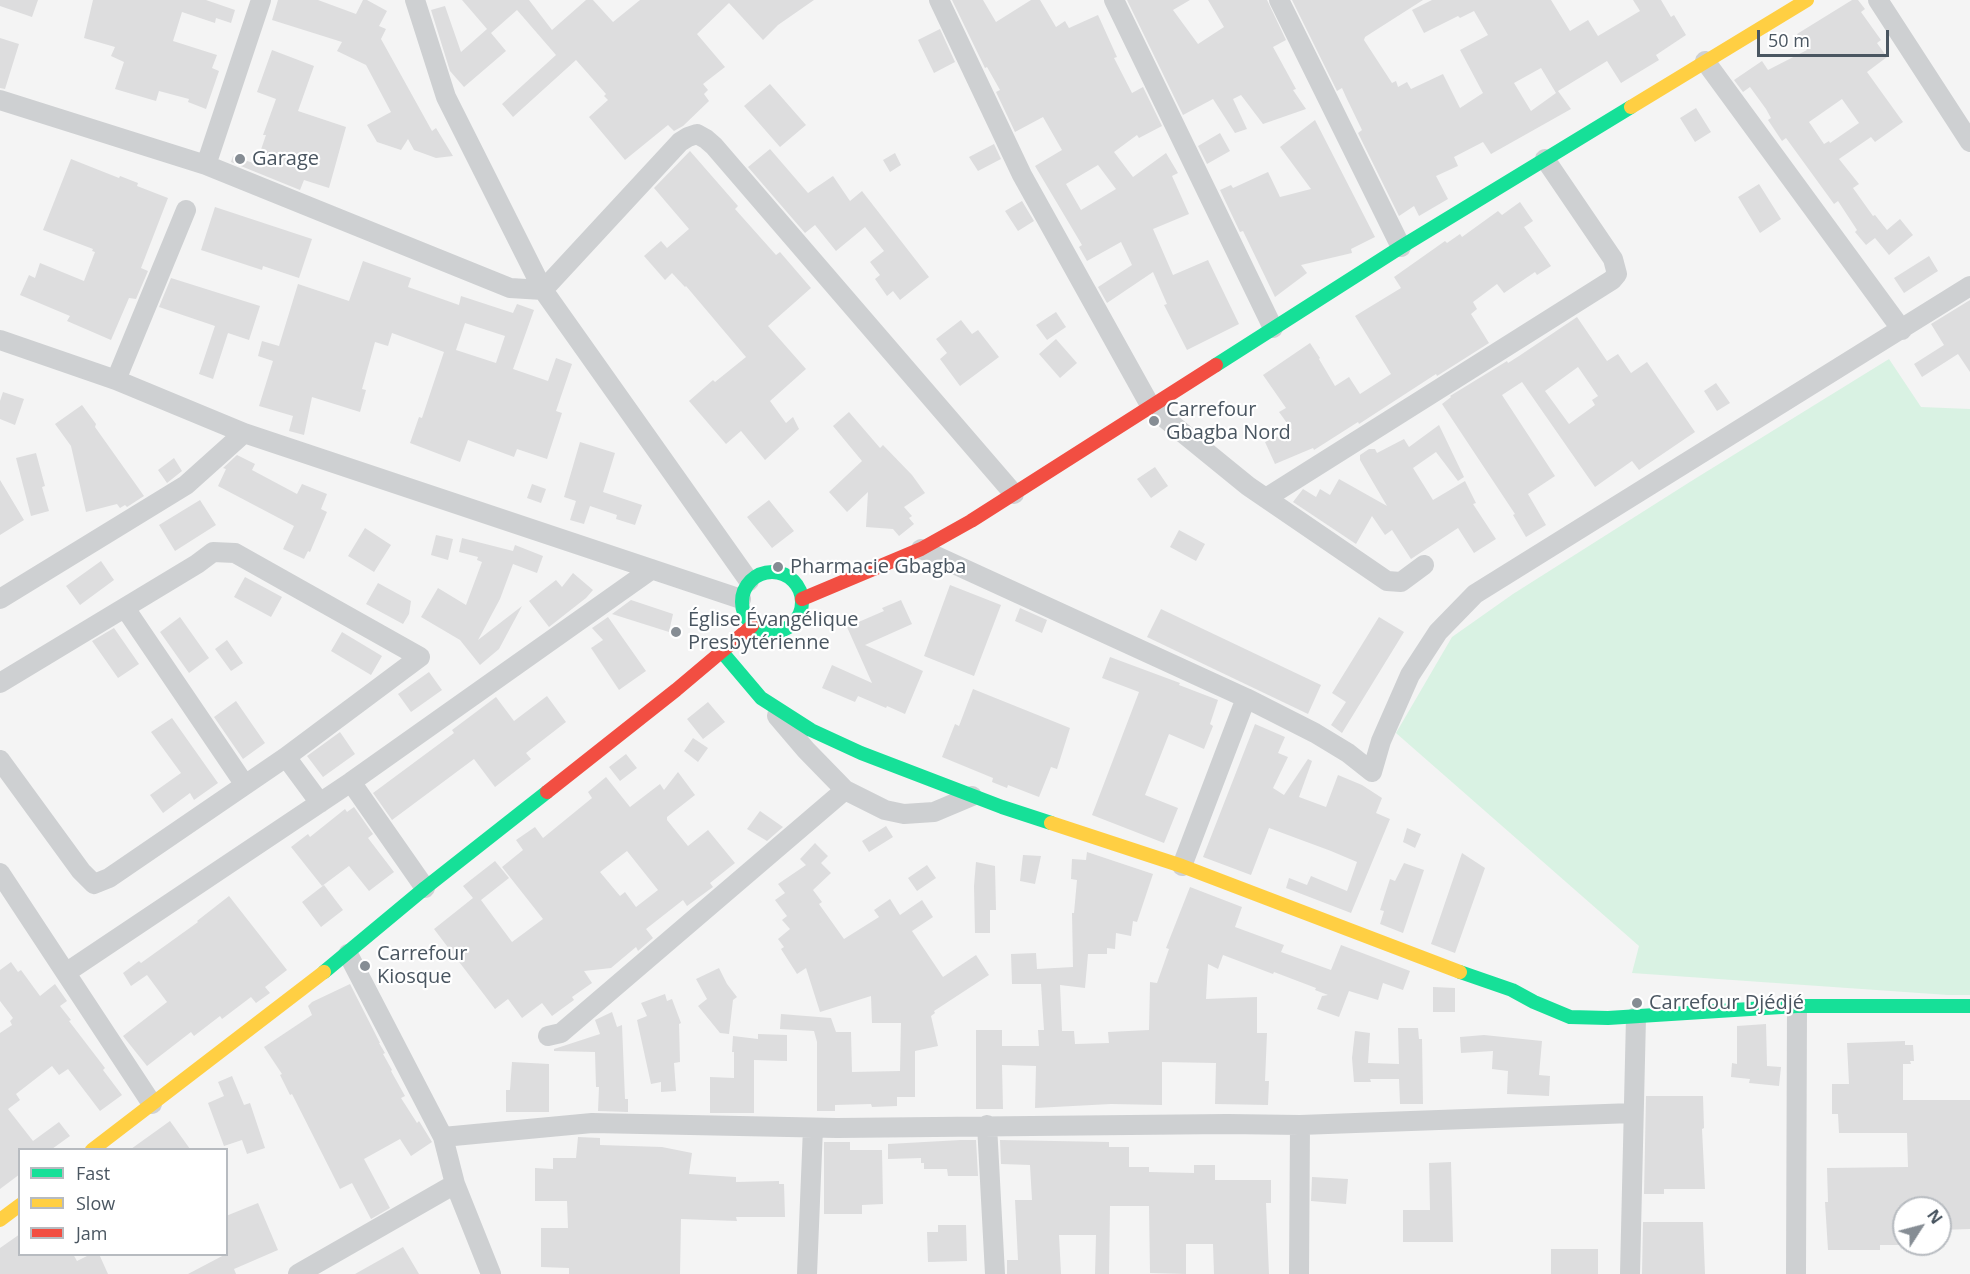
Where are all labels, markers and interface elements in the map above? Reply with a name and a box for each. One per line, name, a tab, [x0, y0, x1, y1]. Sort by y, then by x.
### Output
scale bar	[1760, 18, 1892, 56]
text: 50 m	[1768, 28, 1810, 52]
place label: Garage	[252, 147, 319, 171]
marker: Garage	[233, 152, 247, 166]
place label: Carrefour Gbagba Nord	[1166, 398, 1291, 445]
marker: Carrefour Gbagba Nord	[1147, 414, 1161, 428]
place label: Pharmacie Gbagba	[790, 555, 966, 579]
marker: Pharmacie Gbagba	[771, 560, 785, 574]
place label: Église Évangélique Presbytérienne	[688, 608, 858, 655]
marker: Église Évangélique Presbytérienne	[669, 625, 683, 639]
place label: Carrefour Kiosque	[377, 942, 467, 989]
marker: Carrefour Kiosque	[358, 959, 372, 973]
place label: Carrefour Djédjé	[1649, 991, 1804, 1015]
marker: Carrefour Djédjé	[1630, 996, 1644, 1010]
legend	[18, 1148, 228, 1256]
text: Fast	[76, 1161, 110, 1185]
text: Slow	[76, 1191, 115, 1215]
north arrow	[1892, 1196, 1952, 1256]
text: N	[1922, 1205, 1948, 1228]
text: Jam	[76, 1221, 108, 1245]

